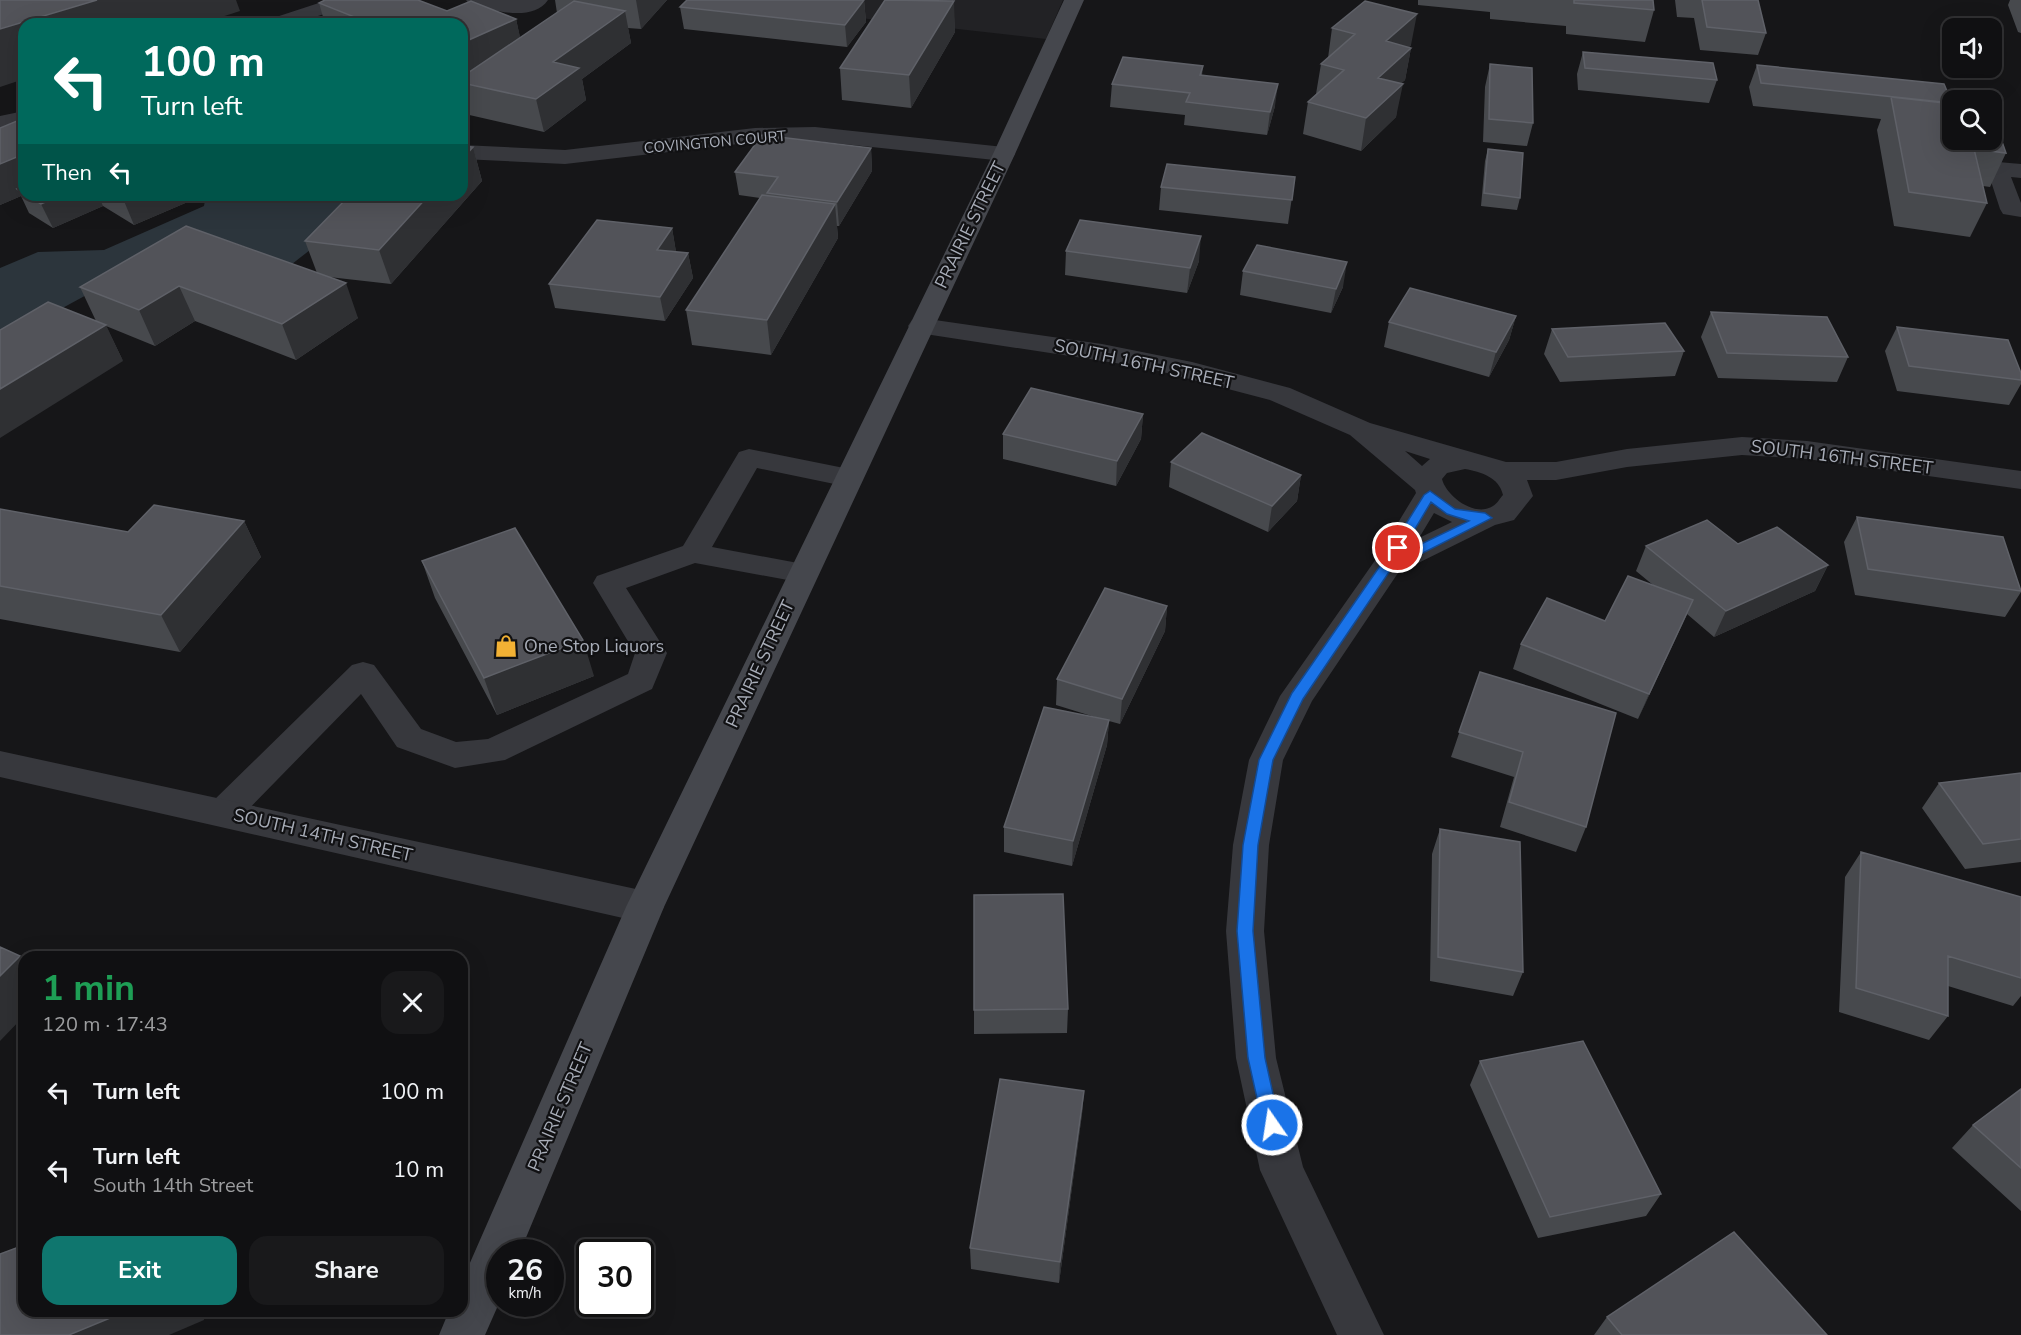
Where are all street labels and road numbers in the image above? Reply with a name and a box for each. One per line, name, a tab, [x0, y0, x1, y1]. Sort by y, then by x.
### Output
street label: COVINGTON COURT	[643, 126, 787, 158]
street label: PRAIRIE STREET	[929, 158, 1011, 292]
street label: SOUTH 16TH STREET	[1052, 333, 1236, 395]
street label: SOUTH 16TH STREET	[1750, 434, 1935, 480]
street label: PRAIRIE STREET	[720, 596, 800, 732]
street label: SOUTH 14TH STREET	[231, 803, 415, 867]
street label: PRAIRIE STREET	[522, 1039, 598, 1175]

